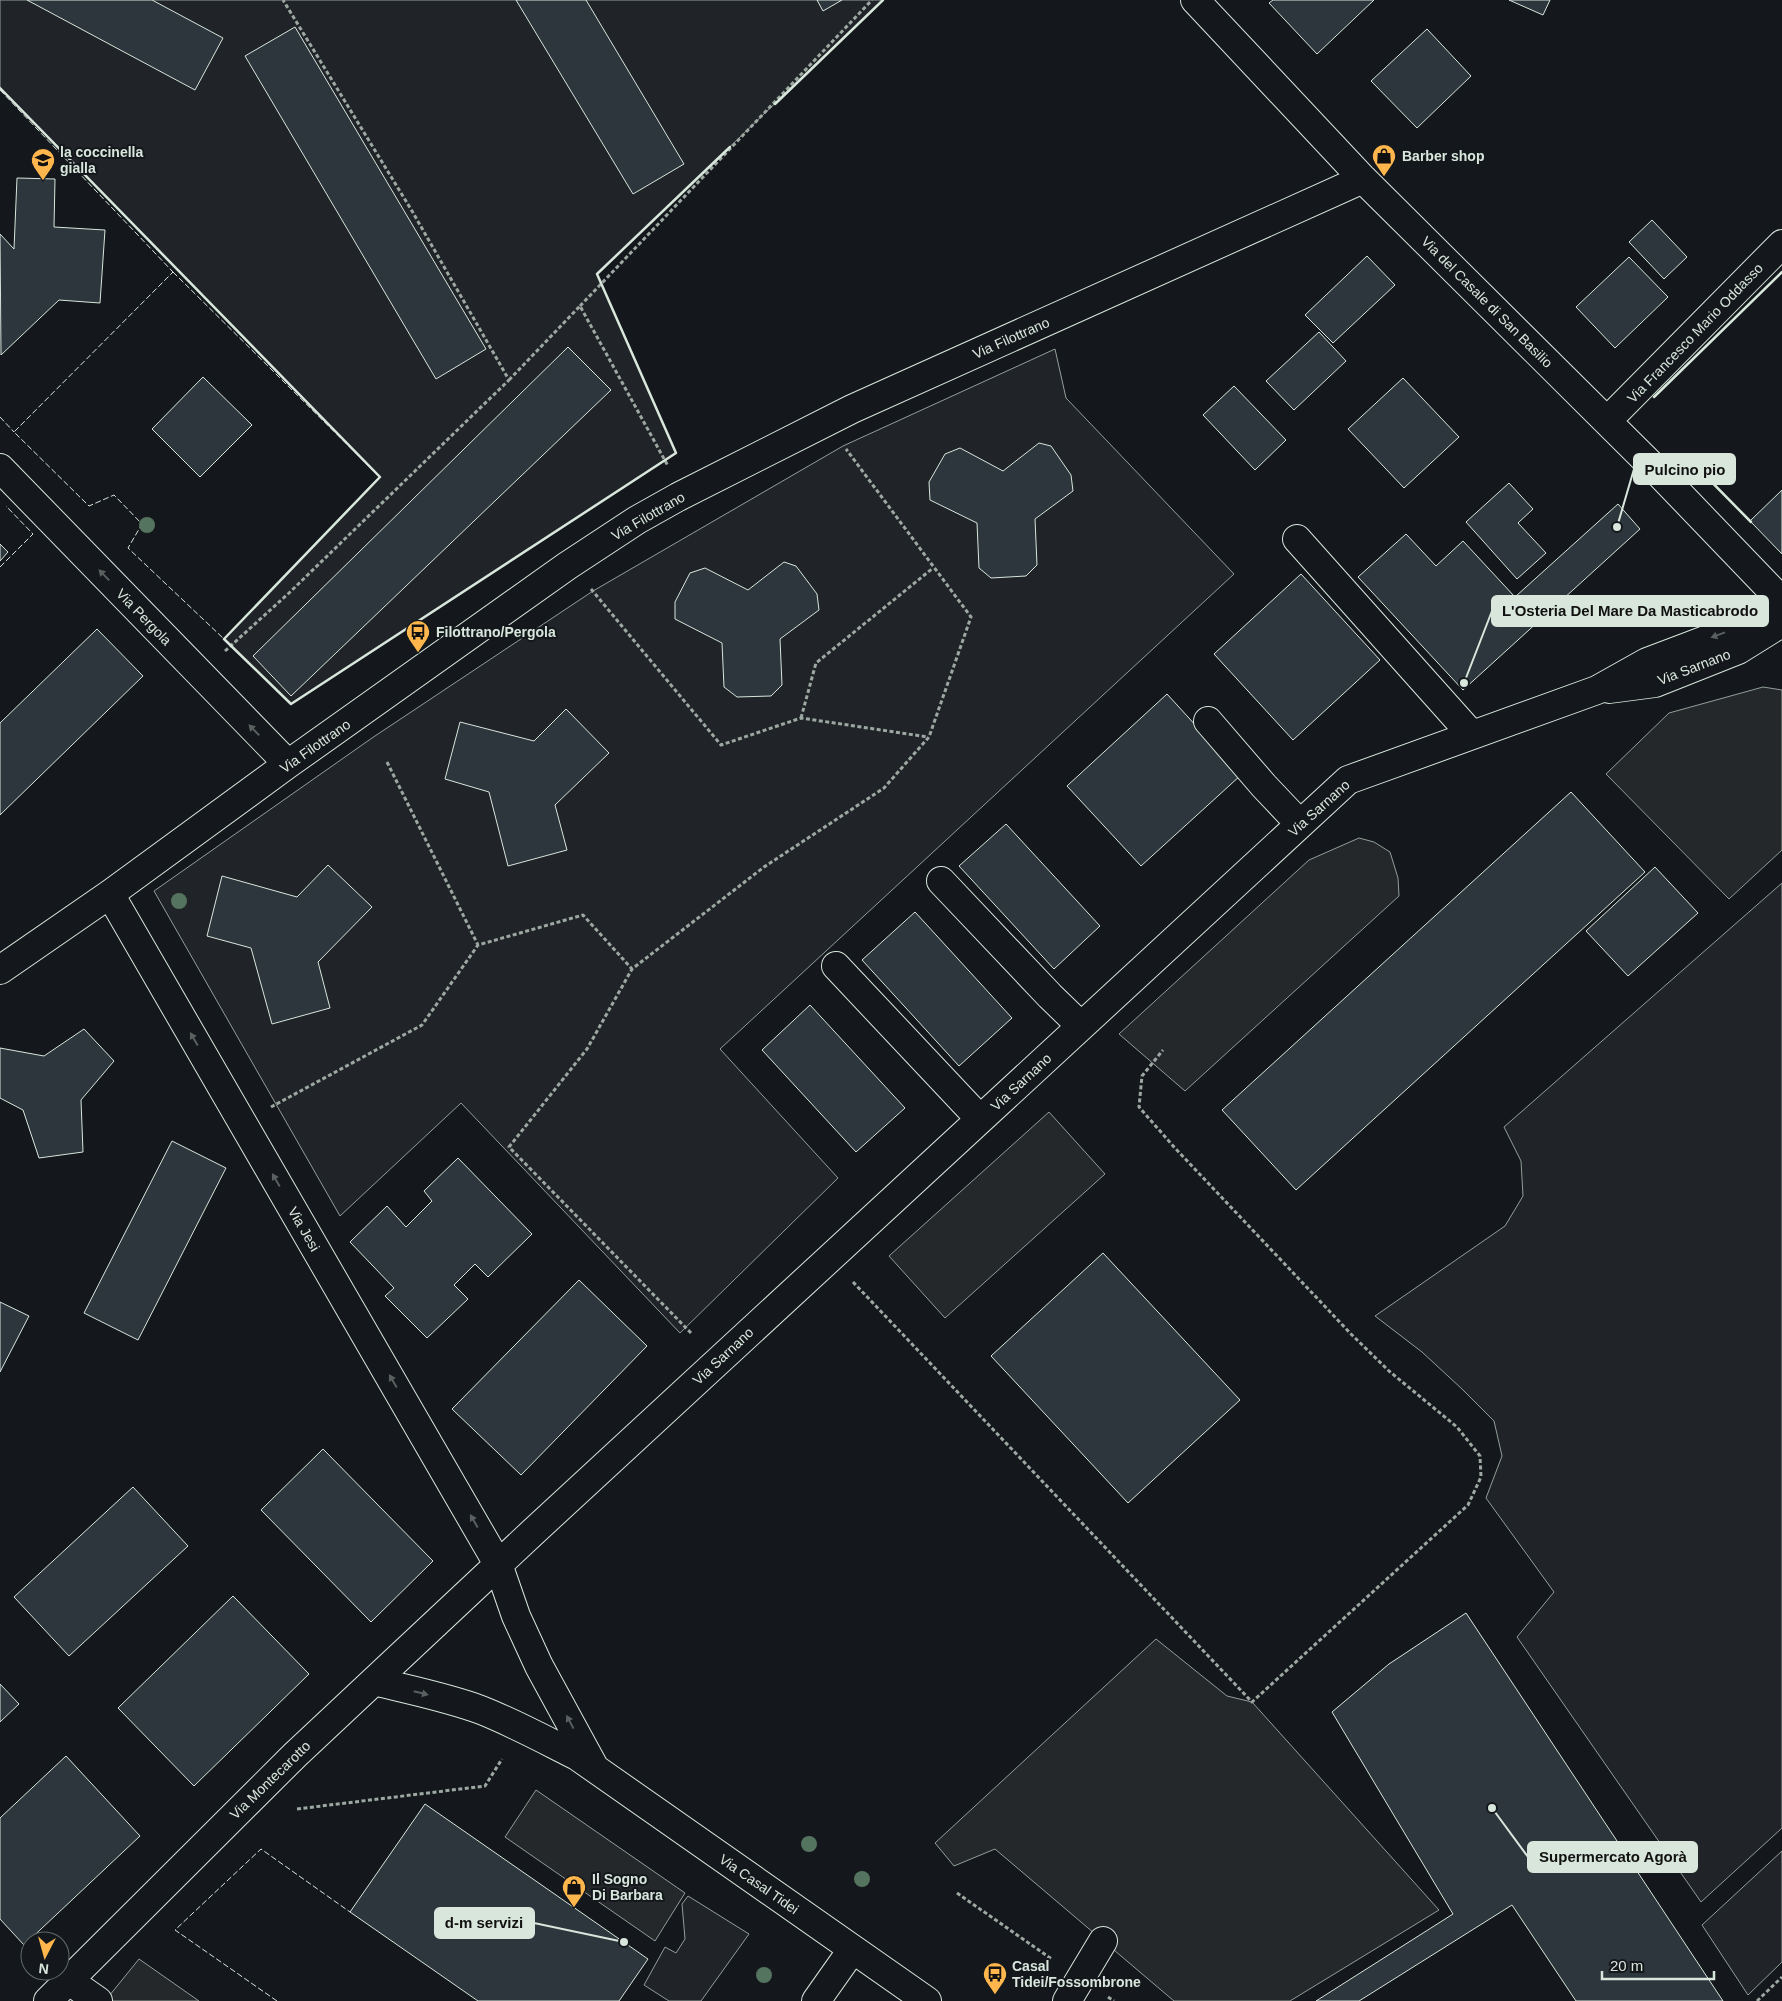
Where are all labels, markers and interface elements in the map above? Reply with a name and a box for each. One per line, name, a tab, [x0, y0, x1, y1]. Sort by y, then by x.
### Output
shop icon: Barber shop	[1371, 143, 1397, 177]
place label: la coccinella gialla	[60, 144, 143, 176]
school or university icon: la coccinella gialla	[30, 147, 56, 181]
place label: Barber shop	[1402, 148, 1484, 164]
street label: Via del Casale di San Basilio	[1418, 233, 1556, 371]
street label: Via Francesco Mario Oddasso	[1624, 260, 1766, 406]
street label: Via Filottrano	[970, 314, 1052, 362]
callout: Pulcino pio	[1634, 454, 1735, 484]
text: Pulcino pio	[1645, 461, 1725, 478]
street label: Via Filottrano	[608, 488, 688, 543]
one-way arrow	[98, 570, 110, 582]
street label: Via Pergola	[113, 585, 175, 649]
callout: L'Osteria Del Mare Da Masticabrodo	[1492, 596, 1768, 626]
text: L'Osteria Del Mare Da Masticabrodo	[1502, 602, 1758, 619]
bus stop icon: Filottrano/Pergola	[405, 619, 431, 653]
place label: Filottrano/Pergola	[436, 624, 556, 640]
one-way arrow	[1710, 631, 1725, 639]
street label: Via Sarnano	[1655, 646, 1733, 688]
street label: Via Filottrano	[277, 716, 353, 776]
one-way arrow	[248, 724, 260, 736]
street label: Via Sarnano	[1285, 776, 1353, 840]
one-way arrow	[190, 1032, 198, 1047]
street label: Via Sarnano	[987, 1050, 1055, 1114]
one-way arrow	[271, 1173, 280, 1187]
street label: Via Jesi	[285, 1204, 323, 1254]
street label: Via Sarnano	[689, 1324, 757, 1388]
one-way arrow	[388, 1374, 397, 1388]
one-way arrow	[470, 1514, 478, 1529]
one-way arrow	[413, 1689, 428, 1697]
one-way arrow	[565, 1716, 574, 1729]
street label: Via Montecarotto	[226, 1737, 314, 1822]
callout: Supermercato Agorà	[1528, 1842, 1697, 1872]
text: Supermercato Agorà	[1539, 1848, 1688, 1865]
street label: Via Casal Tidei	[716, 1851, 802, 1917]
place label: Il Sogno Di Barbara	[592, 1871, 663, 1903]
shop icon: Il Sogno Di Barbara	[561, 1874, 587, 1908]
callout: d-m servizi	[435, 1908, 534, 1938]
text: d-m servizi	[445, 1914, 523, 1931]
north arrow	[20, 1931, 70, 1981]
scale bar	[1602, 1948, 1714, 1980]
text: 20 m	[1610, 1957, 1643, 1974]
place label: Casal Tidei/Fossombrone	[1012, 1958, 1141, 1990]
text: N	[38, 1960, 50, 1977]
bus stop icon: Casal Tidei/Fossombrone	[982, 1961, 1008, 1995]

